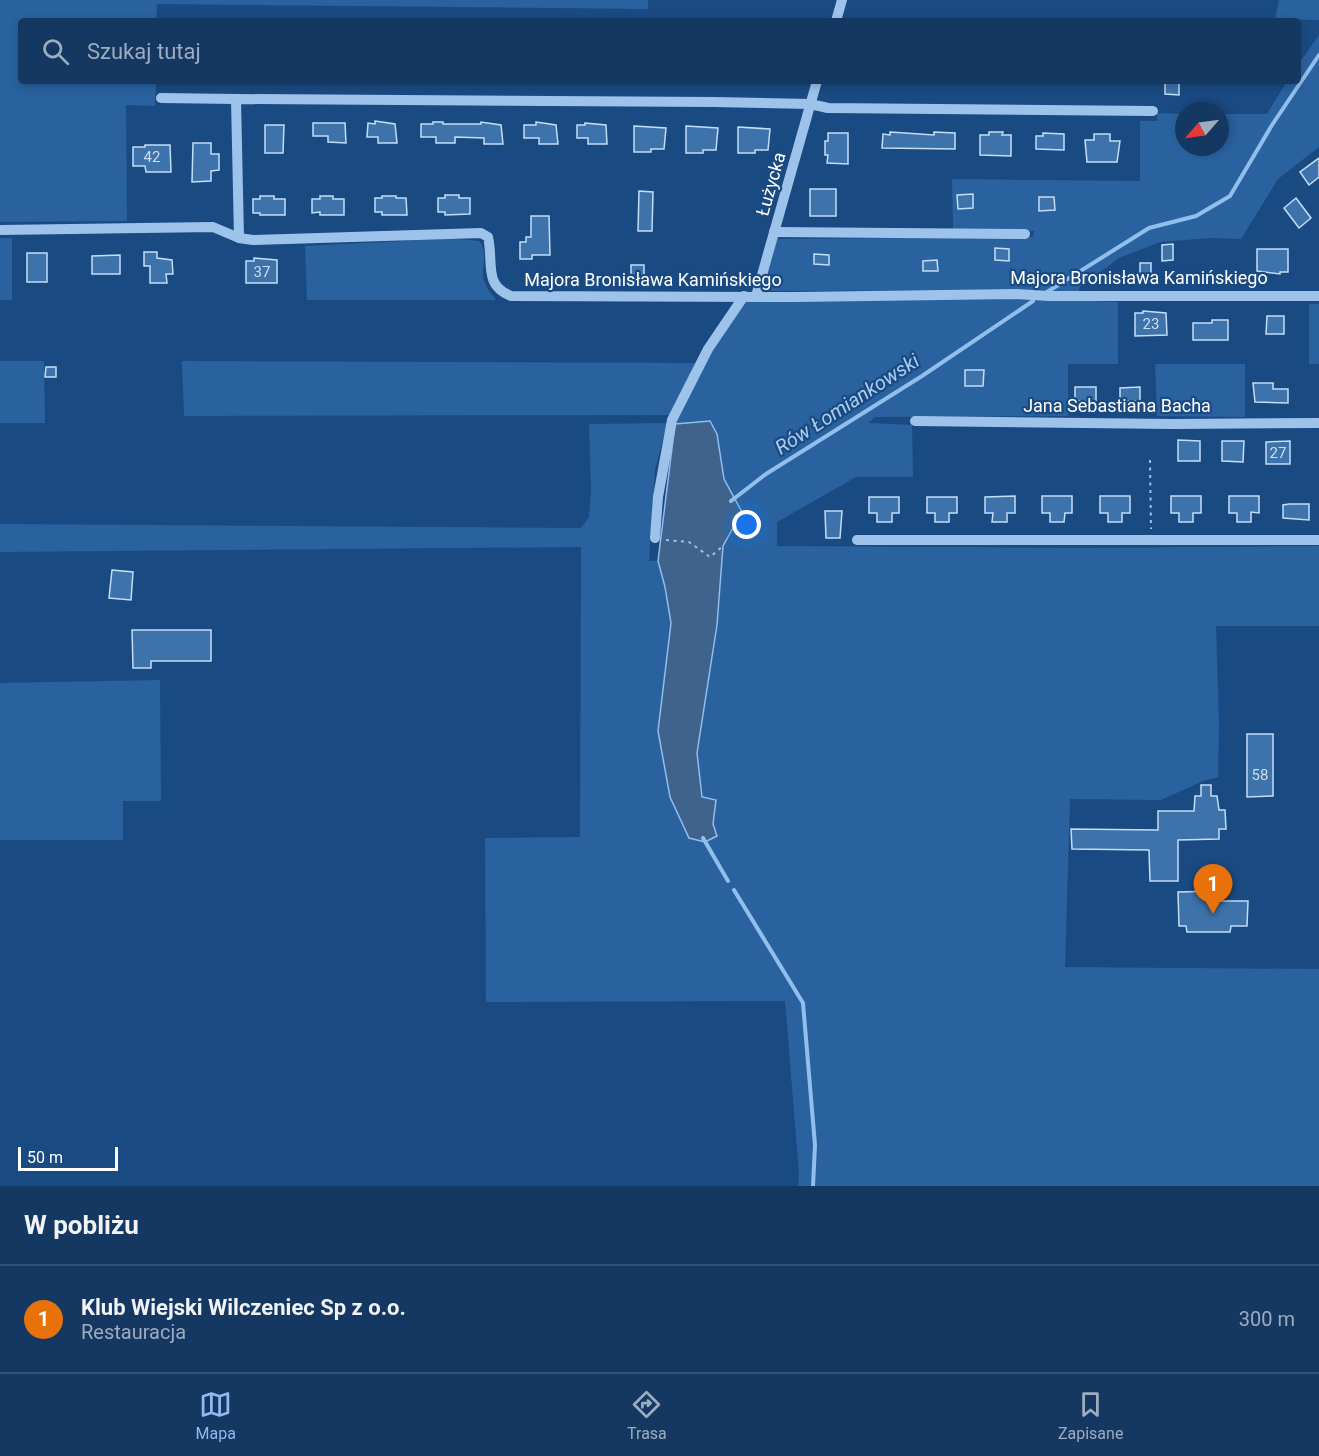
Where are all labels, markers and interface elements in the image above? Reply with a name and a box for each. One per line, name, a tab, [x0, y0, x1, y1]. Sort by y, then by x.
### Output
search box	[18, 18, 1301, 84]
icon: search	[39, 35, 72, 68]
text: Szukaj tutaj	[87, 39, 201, 64]
north arrow	[1175, 102, 1229, 156]
house number: 42	[144, 148, 160, 166]
street label: Łużycka	[751, 150, 790, 218]
house number: 37	[254, 263, 270, 281]
street label: Majora Bronisława Kamińskiego	[1010, 267, 1268, 288]
street label: Majora Bronisława Kamińskiego	[524, 269, 782, 290]
house number: 23	[1143, 315, 1159, 333]
water label: Rów Łomiankowski	[770, 348, 924, 460]
street label: Jana Sebastiana Bacha	[1023, 395, 1211, 416]
house number: 27	[1270, 444, 1286, 462]
your location	[732, 510, 761, 539]
house number: 58	[1252, 766, 1268, 784]
pin: 1	[1194, 864, 1232, 914]
scale bar	[18, 1144, 118, 1172]
text: 50 m	[27, 1148, 63, 1167]
text: W pobliżu	[24, 1210, 139, 1240]
text: Klub Wiejski Wilczeniec Sp z o.o.	[81, 1295, 406, 1320]
text: 1	[38, 1307, 49, 1331]
text: 300 m	[1239, 1307, 1295, 1331]
text: Restauracja	[81, 1320, 186, 1344]
tab: Mapa	[196, 1388, 236, 1443]
tab: Trasa	[627, 1388, 667, 1443]
tab: Zapisane	[1058, 1388, 1123, 1443]

